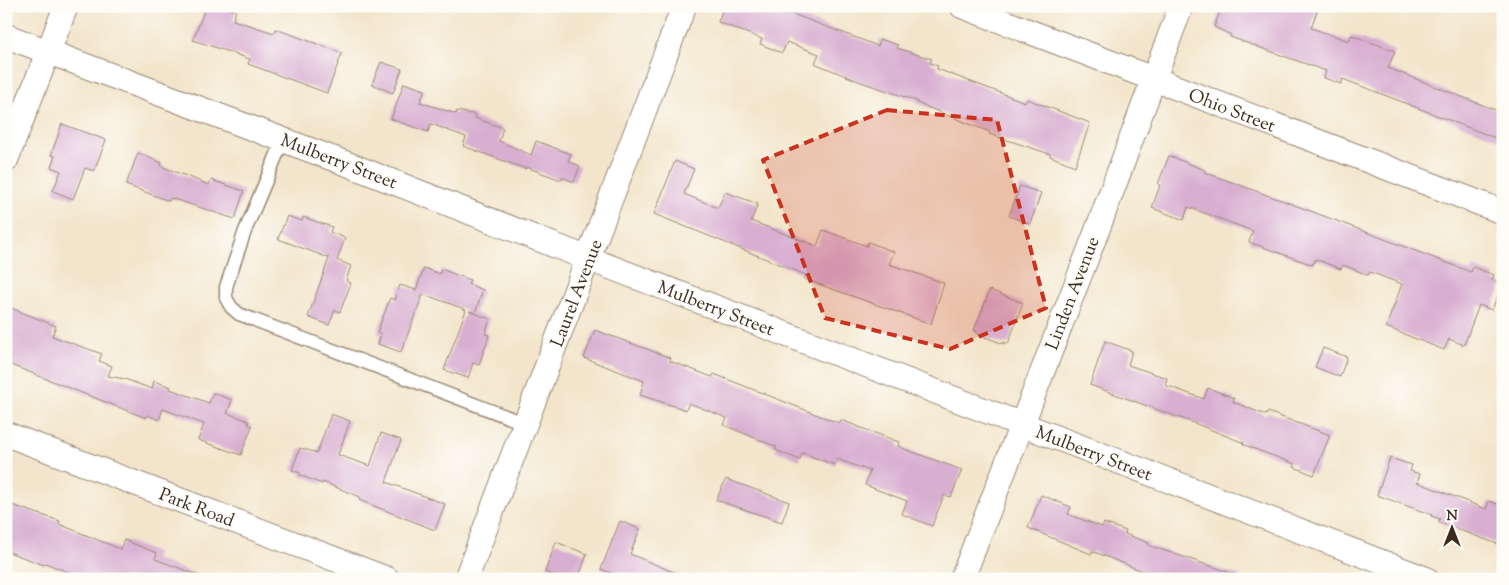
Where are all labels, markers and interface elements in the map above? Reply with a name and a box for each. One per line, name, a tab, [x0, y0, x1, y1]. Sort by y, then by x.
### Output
street label: Ohio Street	[1184, 83, 1278, 140]
street label: Mulberry Street	[276, 129, 400, 197]
street label: Linden Avenue	[1040, 233, 1107, 354]
street label: Laurel Avenue	[545, 236, 610, 351]
street label: Mulberry Street	[653, 276, 777, 344]
street label: Mulberry Street	[1031, 421, 1155, 489]
street label: Park Road	[155, 483, 238, 535]
north arrow	[1426, 502, 1476, 552]
text: N	[1446, 507, 1458, 527]

